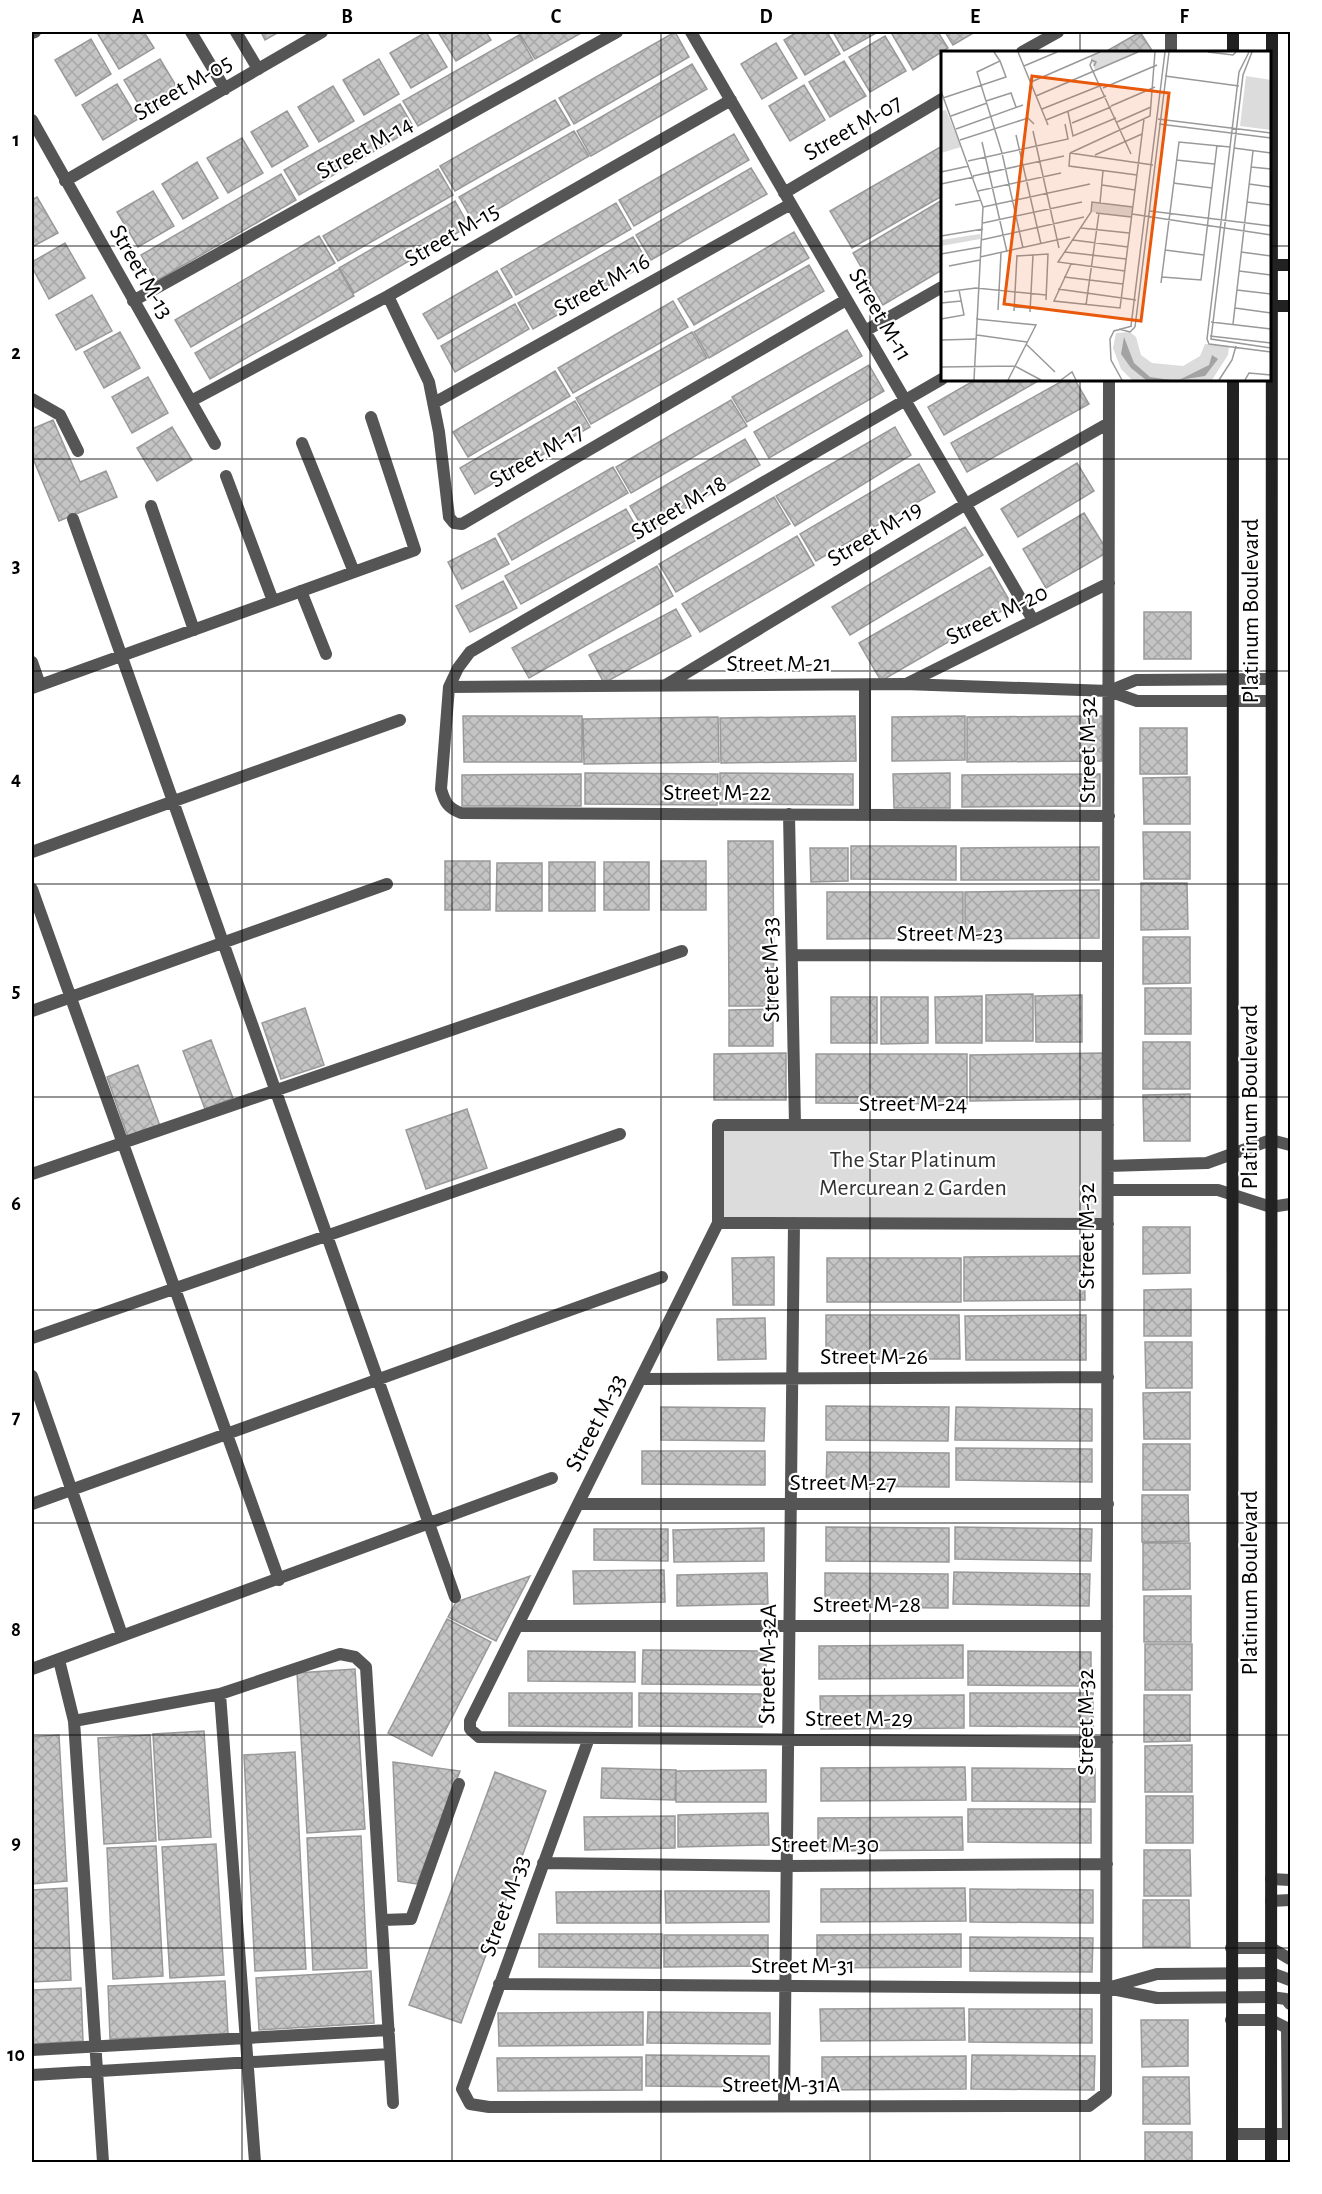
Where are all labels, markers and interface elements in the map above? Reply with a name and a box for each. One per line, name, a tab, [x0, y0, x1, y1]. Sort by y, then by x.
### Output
text: A	[132, 7, 144, 27]
text: B	[341, 7, 353, 27]
text: C	[551, 7, 562, 27]
text: D	[759, 7, 773, 27]
text: E	[970, 7, 980, 27]
text: F	[1179, 7, 1189, 27]
street label: Street M-05	[130, 50, 236, 126]
inset map	[941, 51, 1271, 381]
street label: Street M-07	[800, 90, 906, 166]
street label: Street M-14	[313, 112, 417, 184]
text: 1	[12, 130, 20, 150]
street label: Street M-15	[401, 199, 503, 271]
street label: Street M-13	[105, 221, 177, 323]
street label: Street M-16	[550, 249, 654, 321]
street label: Street M-11	[844, 265, 916, 365]
text: 2	[11, 343, 21, 363]
street label: Street M-17	[486, 420, 588, 492]
street label: Street M-18	[627, 471, 731, 545]
street label: Street M-19	[824, 497, 926, 571]
street label: Platinum Boulevard	[1239, 519, 1263, 703]
text: 3	[12, 556, 20, 576]
street label: Street M-20	[942, 580, 1052, 650]
street label: Street M-21	[726, 652, 832, 676]
street label: Street M-32	[1076, 697, 1100, 803]
text: 4	[11, 769, 21, 789]
street label: Street M-22	[663, 781, 771, 805]
street label: Street M-33	[758, 917, 784, 1023]
street label: Street M-23	[897, 922, 1003, 946]
text: 5	[12, 981, 20, 1001]
street label: Platinum Boulevard	[1238, 1005, 1262, 1189]
street label: Street M-24	[859, 1092, 967, 1116]
park label: The Star Platinum Mercurean 2 Garden	[819, 1148, 1007, 1200]
street label: Street M-32	[1075, 1183, 1099, 1289]
text: 6	[11, 1194, 21, 1214]
street label: Street M-26	[820, 1345, 928, 1369]
street label: Street M-33	[561, 1370, 631, 1476]
text: 7	[12, 1407, 21, 1427]
street label: Street M-27	[790, 1471, 896, 1495]
street label: Platinum Boulevard	[1238, 1491, 1262, 1675]
street label: Street M-28	[813, 1593, 921, 1617]
street label: Street M-32A	[755, 1603, 781, 1725]
text: 8	[11, 1620, 21, 1640]
street label: Street M-32	[1074, 1669, 1098, 1775]
street label: Street M-29	[805, 1707, 913, 1731]
text: 9	[11, 1833, 21, 1853]
street label: Street M-30	[771, 1833, 879, 1857]
street label: Street M-33	[476, 1852, 534, 1960]
street label: Street M-31	[751, 1954, 855, 1978]
text: 10	[7, 2045, 25, 2065]
street label: Street M-31A	[722, 2073, 840, 2097]

